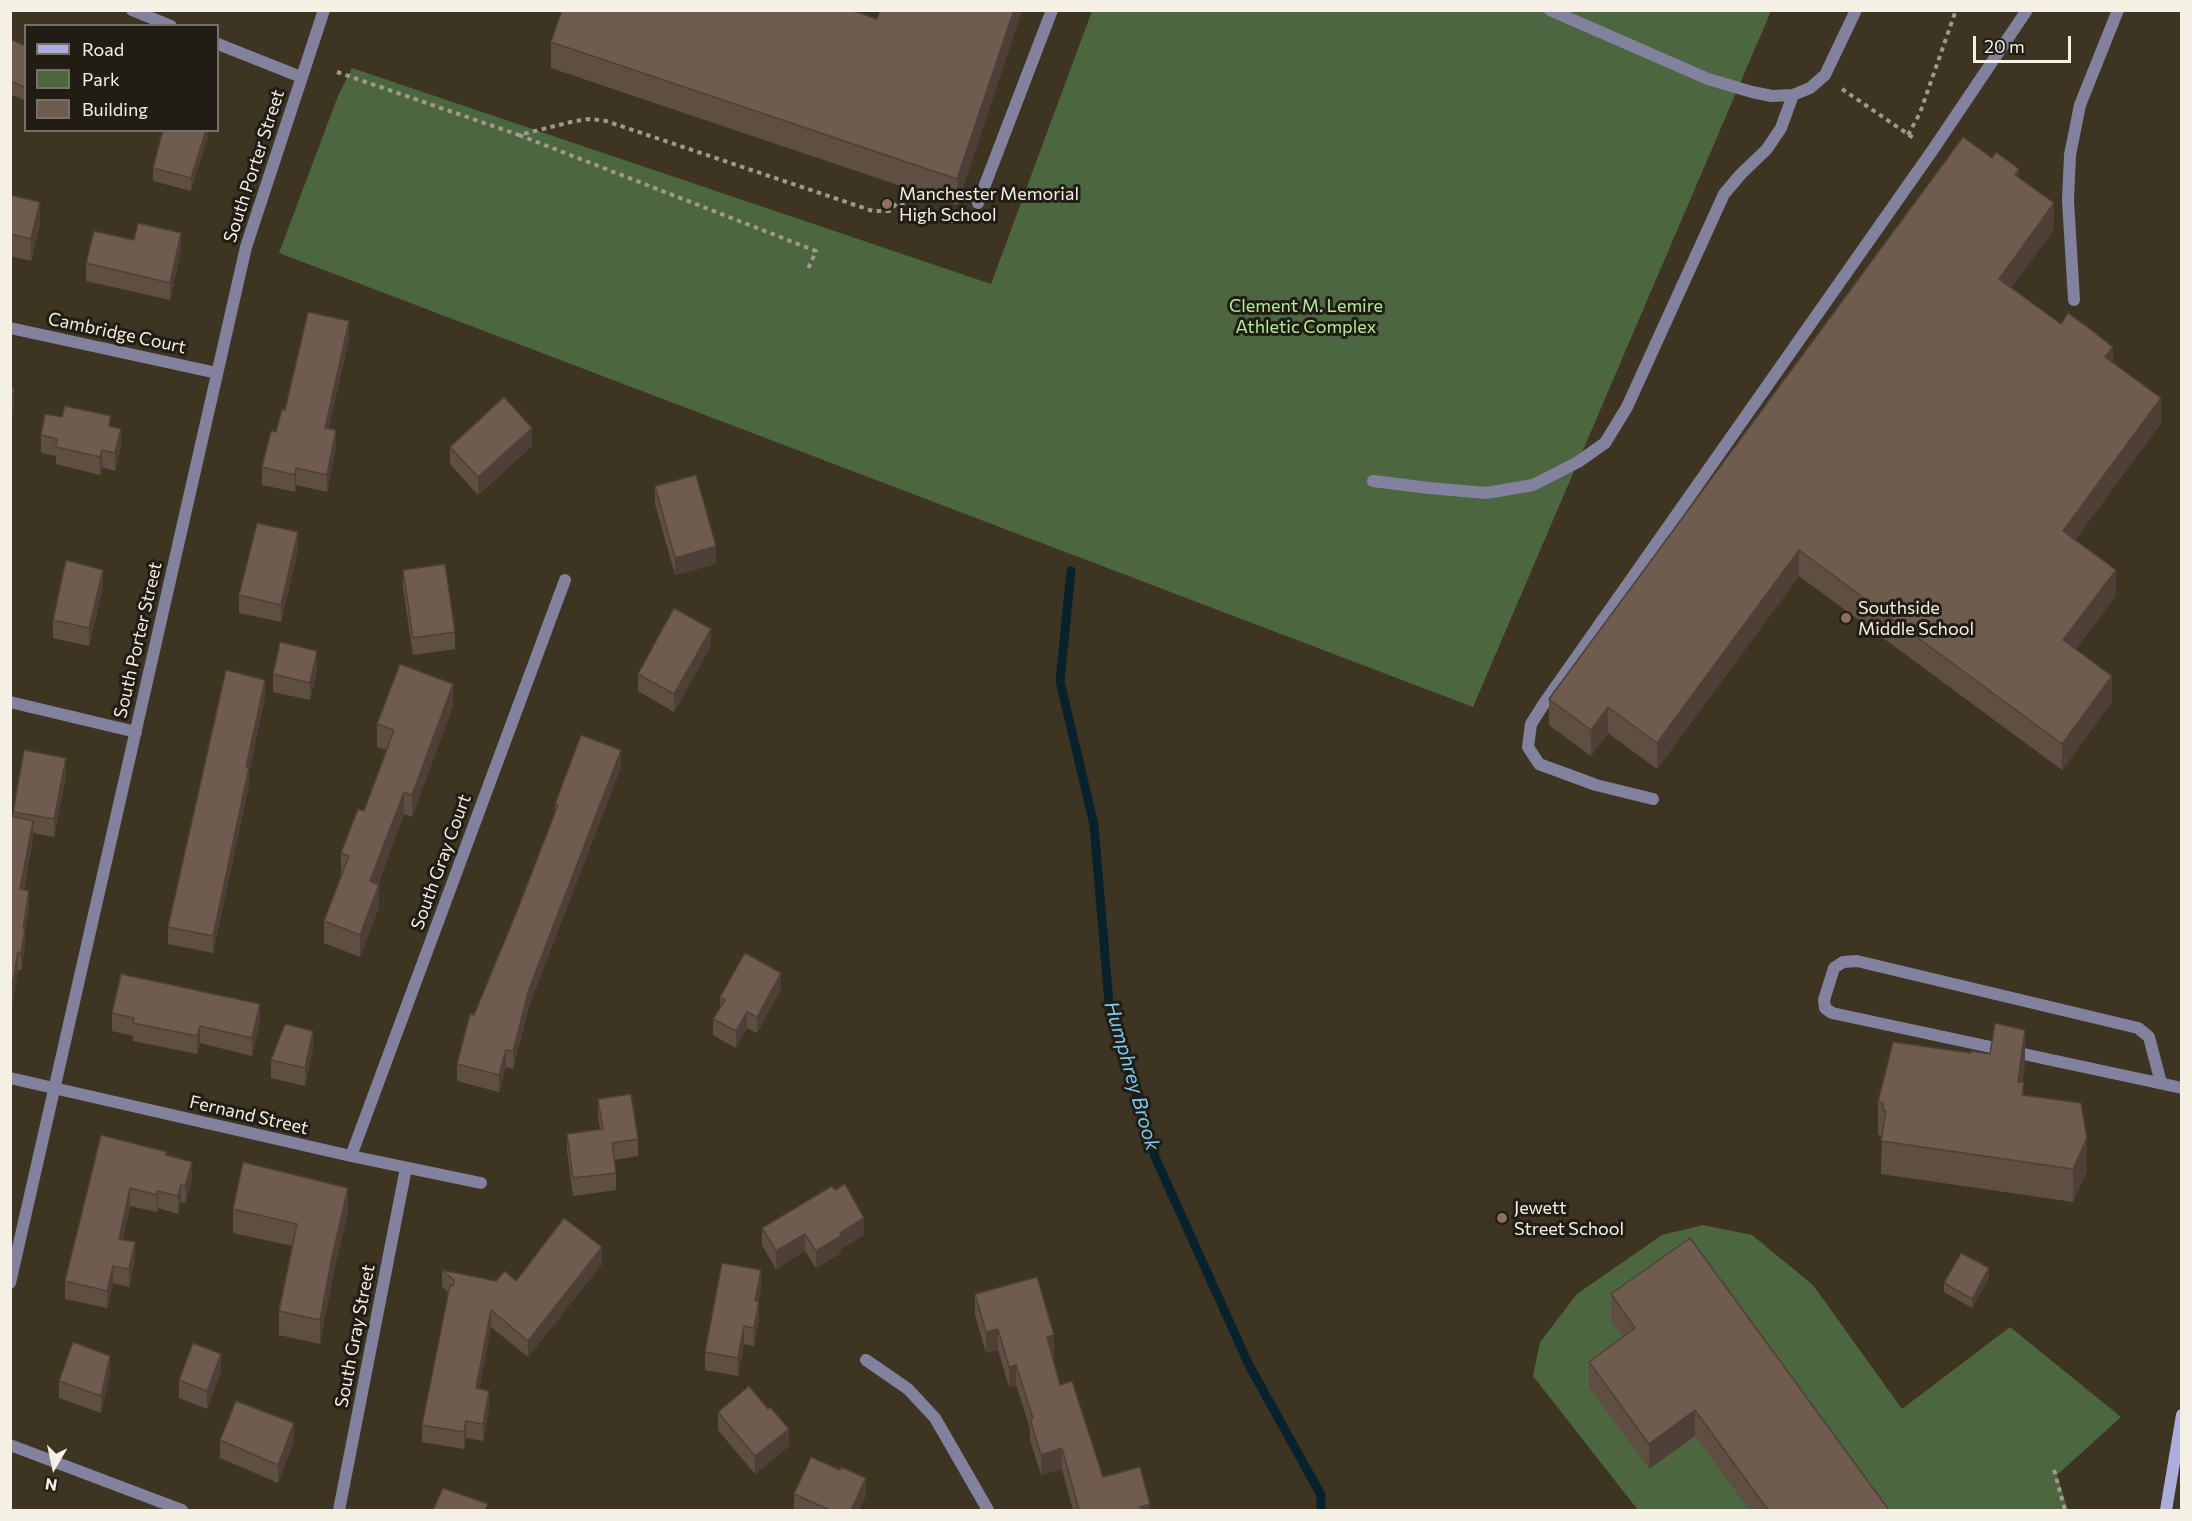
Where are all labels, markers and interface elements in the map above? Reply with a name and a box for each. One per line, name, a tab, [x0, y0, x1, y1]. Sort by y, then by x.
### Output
legend	[24, 24, 219, 132]
scale bar	[1976, 24, 2074, 62]
text: 20 m	[1984, 35, 2025, 57]
text: Road	[82, 38, 124, 60]
text: Park	[82, 68, 120, 90]
street label: South Porter Street	[219, 87, 289, 245]
text: Building	[82, 98, 148, 120]
place label: Manchester Memorial High School	[899, 183, 1079, 226]
marker: Manchester Memorial High School	[880, 197, 894, 211]
park label: Clement M. Lemire Athletic Complex	[1229, 295, 1383, 338]
street label: Cambridge Court	[46, 308, 188, 358]
street label: South Porter Street	[110, 560, 166, 720]
place label: Southside Middle School	[1858, 597, 1974, 640]
marker: Southside Middle School	[1839, 611, 1853, 625]
street label: South Gray Court	[407, 791, 475, 933]
water label: Humphrey Brook	[1099, 999, 1165, 1153]
street label: Fernand Street	[187, 1091, 311, 1139]
place label: Jewett Street School	[1514, 1197, 1624, 1240]
marker: Jewett Street School	[1495, 1211, 1509, 1225]
street label: South Gray Street	[331, 1262, 379, 1410]
north arrow	[24, 1437, 84, 1497]
text: N	[44, 1475, 59, 1496]

